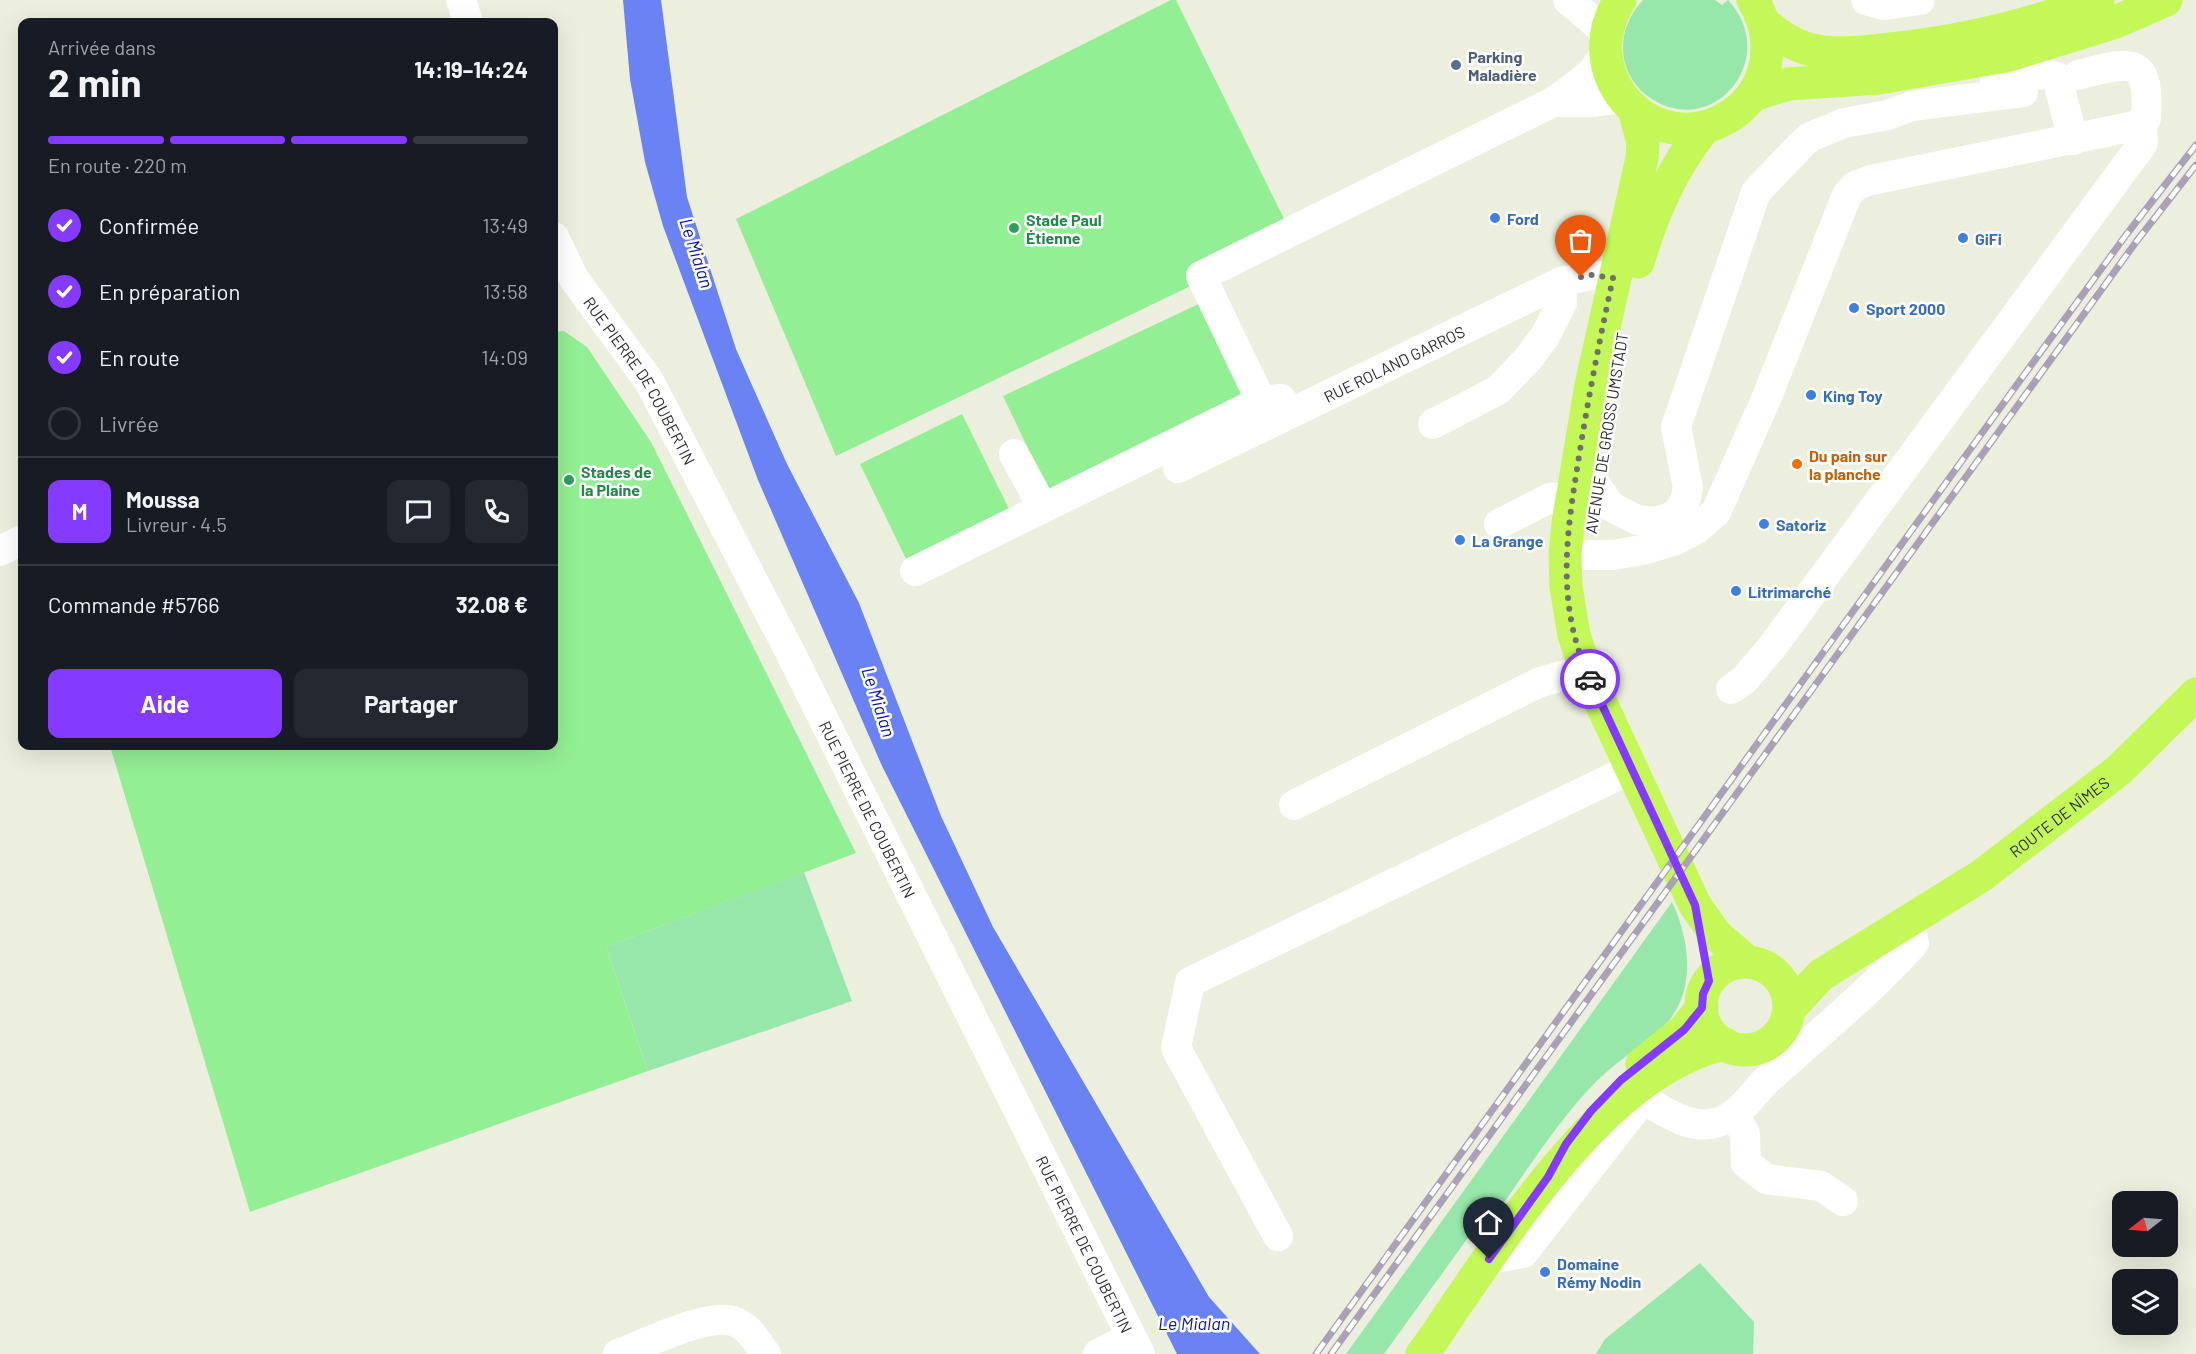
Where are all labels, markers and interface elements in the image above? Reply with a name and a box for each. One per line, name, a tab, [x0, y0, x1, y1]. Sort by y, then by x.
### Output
text: Arrivée dans	[48, 35, 156, 59]
place label: Parking Maladière	[1468, 47, 1537, 84]
text: 14:19–14:24	[414, 56, 528, 82]
text: 2 min	[48, 58, 141, 105]
marker: Parking Maladière	[1449, 58, 1463, 72]
text: En route · 220 m	[48, 153, 187, 177]
icon: check	[48, 209, 81, 242]
place label: Ford	[1507, 209, 1539, 228]
place label: Stade Paul Étienne	[1026, 210, 1102, 247]
marker: Ford	[1488, 211, 1502, 225]
text: Confirmée	[99, 212, 199, 238]
text: 13:49	[482, 213, 528, 237]
water label: Le Mialan	[675, 215, 719, 291]
pin	[1555, 215, 1606, 277]
marker: Stade Paul Étienne	[1007, 221, 1021, 235]
icon: bag	[1564, 224, 1597, 257]
place label: GiFi	[1975, 229, 2002, 248]
marker: GiFi	[1956, 231, 1970, 245]
icon: check	[48, 275, 81, 308]
text: En préparation	[99, 278, 240, 304]
text: 13:58	[483, 279, 528, 303]
street label: RUE PIERRE DE COUBERTIN	[580, 293, 700, 467]
place label: Sport 2000	[1866, 299, 1945, 318]
marker: Sport 2000	[1847, 301, 1861, 315]
street label: RUE ROLAND GARROS	[1320, 321, 1467, 405]
street label: AVENUE DE GROSS UMSTADT	[1581, 331, 1631, 535]
icon: check	[48, 341, 81, 374]
text: En route	[99, 344, 180, 370]
text: 14:09	[481, 345, 528, 369]
place label: King Toy	[1823, 386, 1883, 405]
marker: King Toy	[1804, 388, 1818, 402]
text: Livrée	[99, 410, 159, 436]
place label: Du pain sur la planche	[1809, 446, 1887, 483]
marker: Du pain sur la planche	[1790, 457, 1804, 471]
place label: Stades de la Plaine	[581, 462, 652, 499]
marker: Stades de la Plaine	[562, 473, 576, 487]
button: chat	[387, 480, 450, 543]
button: phone	[465, 480, 528, 543]
text: Moussa	[126, 486, 200, 512]
text: M	[72, 498, 87, 524]
text: Livreur · 4.5	[126, 512, 227, 536]
place label: Satoriz	[1776, 515, 1826, 534]
marker: Satoriz	[1757, 517, 1771, 531]
place label: La Grange	[1472, 531, 1544, 550]
marker: La Grange	[1453, 533, 1467, 547]
place label: Litrimarché	[1748, 582, 1832, 601]
marker: Litrimarché	[1729, 584, 1743, 598]
text: Commande #5766	[48, 591, 220, 617]
text: 32.08 €	[456, 591, 528, 617]
courier	[1560, 649, 1620, 709]
icon: car	[1574, 663, 1607, 696]
water label: Le Mialan	[857, 664, 901, 740]
button: Aide	[48, 669, 282, 738]
button: Partager	[294, 669, 528, 738]
street label: RUE PIERRE DE COUBERTIN	[816, 717, 920, 901]
street label: ROUTE DE NÎMES	[2005, 772, 2112, 860]
street label: RUE PIERRE DE COUBERTIN	[1033, 1152, 1137, 1336]
north arrow	[2112, 1191, 2178, 1257]
map controls	[2112, 1191, 2178, 1335]
pin	[1463, 1197, 1514, 1259]
icon: home	[1472, 1206, 1505, 1239]
place label: Domaine Rémy Nodin	[1557, 1254, 1641, 1291]
marker: Domaine Rémy Nodin	[1538, 1265, 1552, 1279]
button: layers	[2112, 1269, 2178, 1335]
water label: Le Mialan	[1158, 1312, 1230, 1334]

